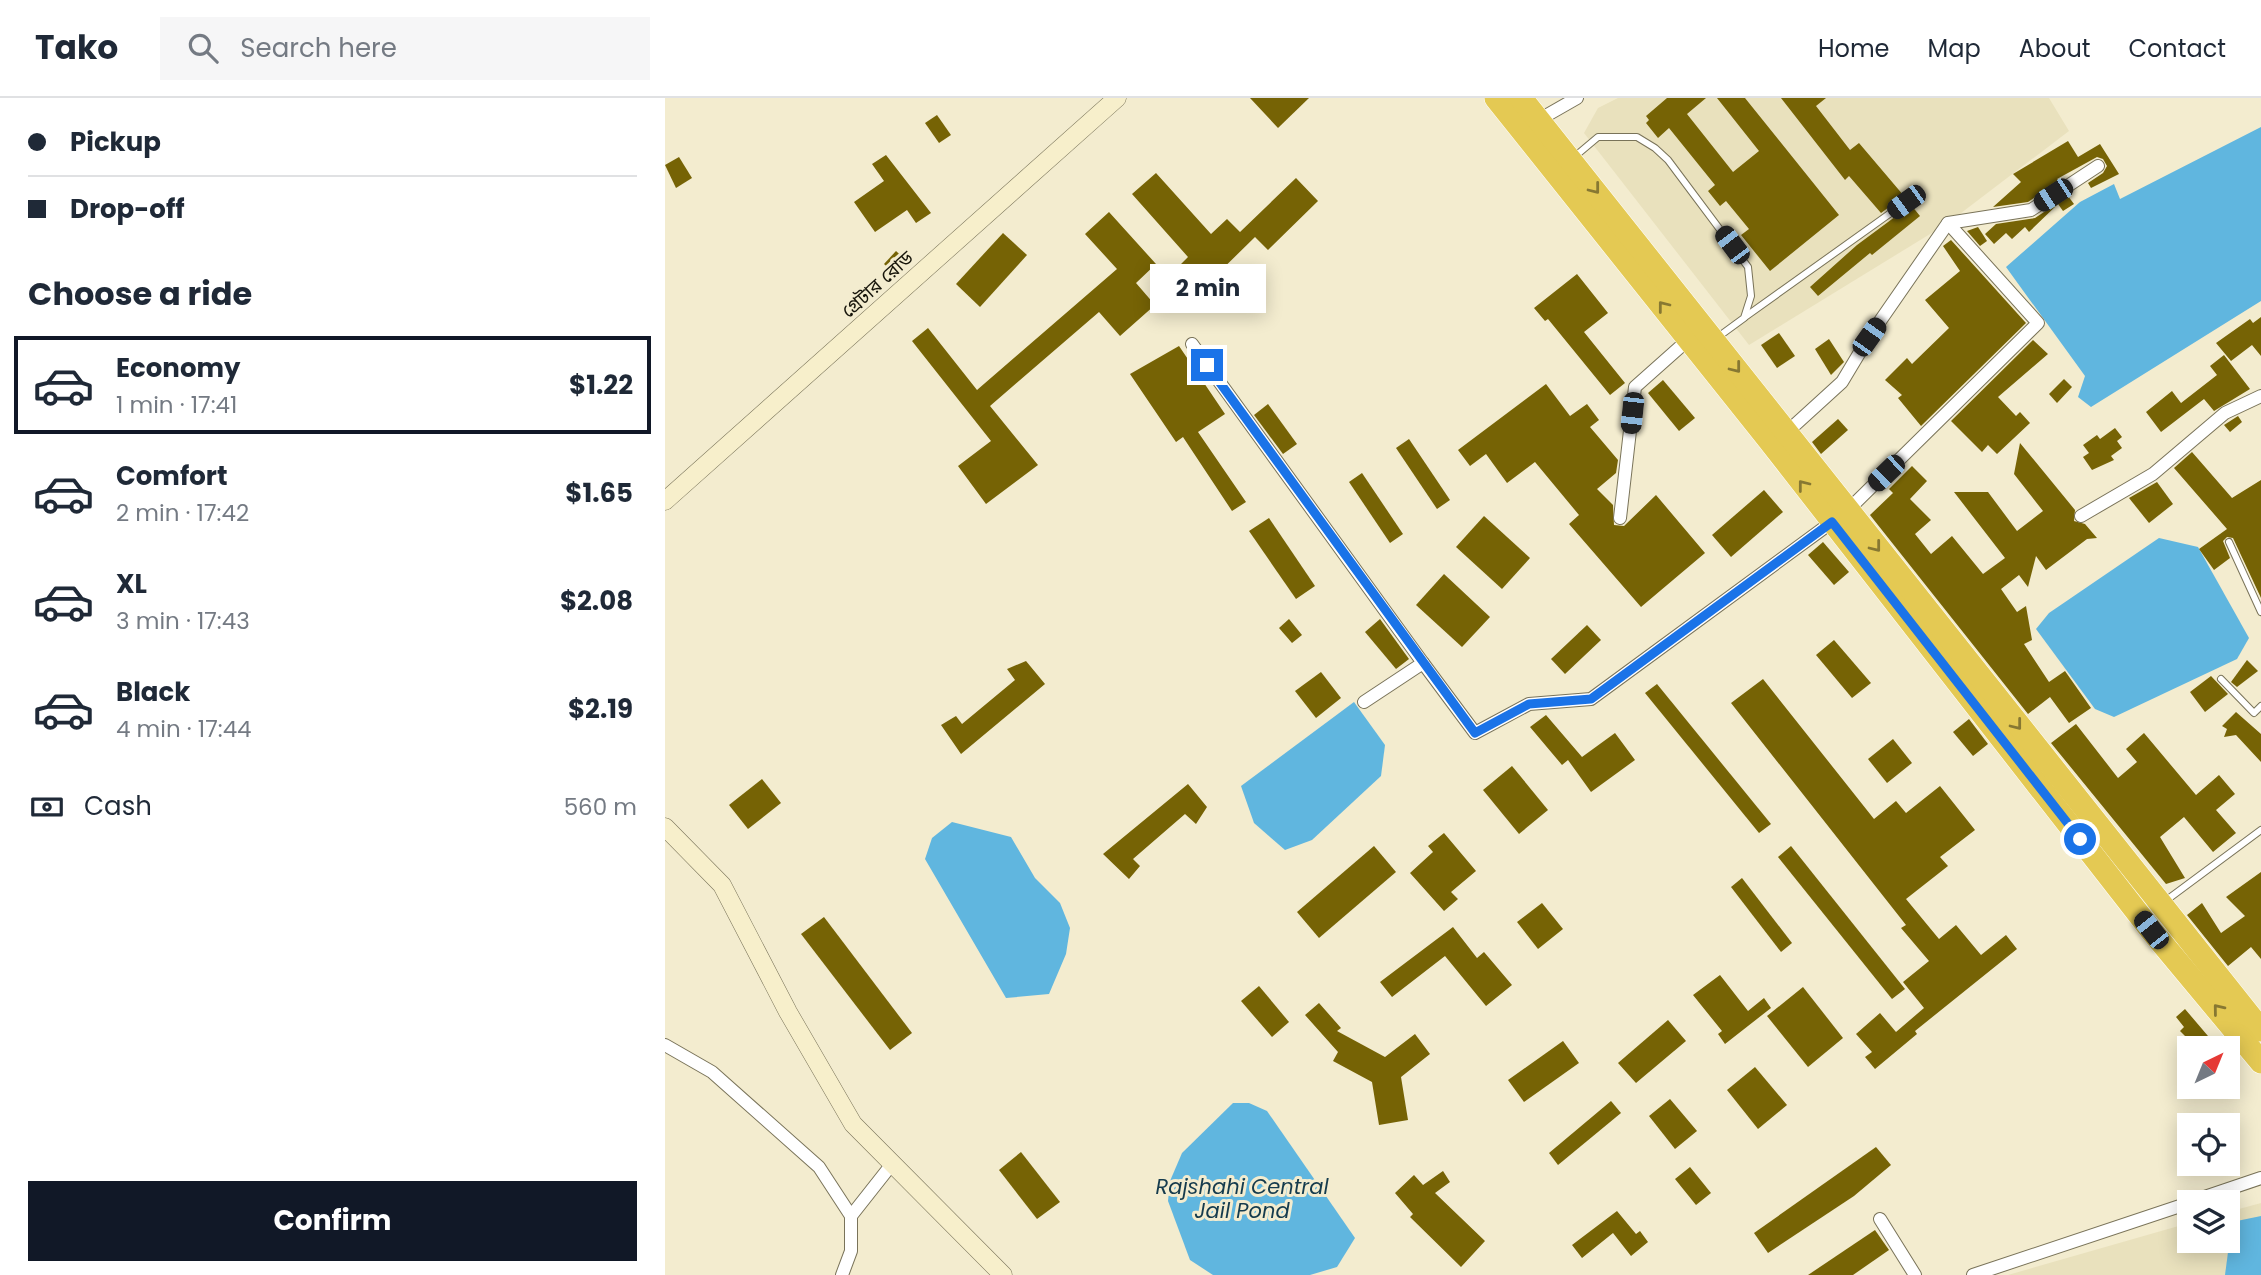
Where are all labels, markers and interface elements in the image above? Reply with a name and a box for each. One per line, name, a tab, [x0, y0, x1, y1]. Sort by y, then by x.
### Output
search box	[160, 17, 650, 80]
text: Tako	[35, 24, 118, 71]
icon: search	[184, 29, 222, 67]
text: Search here	[240, 30, 397, 66]
text: Home	[1818, 32, 1890, 65]
text: Map	[1928, 32, 1981, 65]
text: About	[2019, 32, 2090, 65]
text: Contact	[2128, 32, 2226, 65]
text: Pickup	[70, 124, 161, 160]
car	[2030, 175, 2077, 215]
one-way arrow	[1587, 181, 1600, 194]
car	[1883, 181, 1930, 223]
text: Drop-off	[70, 191, 185, 227]
car	[1711, 222, 1754, 268]
street label: গ্রেটার রোড	[835, 244, 920, 324]
callout: 2 min	[1149, 264, 1265, 313]
text: Choose a ride	[28, 271, 252, 316]
text: 2 min	[1176, 272, 1240, 304]
one-way arrow	[1658, 301, 1671, 313]
car	[1849, 314, 1890, 360]
route end	[1191, 349, 1223, 381]
text: Economy	[116, 350, 240, 386]
icon: car	[32, 354, 95, 417]
one-way arrow	[1727, 360, 1740, 372]
text: $1.22	[569, 367, 633, 403]
text: 1 min · 17:41	[116, 389, 237, 421]
car	[1620, 391, 1645, 435]
car	[1864, 451, 1909, 495]
text: Comfort	[116, 458, 228, 494]
icon: car	[32, 462, 95, 525]
text: $1.65	[565, 475, 633, 511]
one-way arrow	[1799, 480, 1812, 492]
text: 2 min · 17:42	[116, 497, 249, 529]
one-way arrow	[1868, 539, 1881, 551]
text: XL	[116, 566, 147, 602]
icon: car	[32, 570, 95, 633]
text: $2.08	[560, 583, 633, 619]
text: 3 min · 17:43	[116, 605, 250, 637]
text: Black	[116, 674, 190, 710]
icon: car	[32, 678, 95, 741]
text: $2.19	[568, 691, 633, 727]
text: 4 min · 17:44	[116, 713, 252, 745]
one-way arrow	[2009, 718, 2022, 730]
icon: cash	[28, 788, 66, 826]
text: Cash	[84, 788, 152, 824]
text: 560 m	[564, 791, 637, 823]
route start	[2064, 823, 2096, 855]
car	[2130, 907, 2173, 953]
one-way arrow	[2214, 1004, 2226, 1017]
north arrow	[2177, 1036, 2240, 1099]
map controls	[2177, 1036, 2240, 1253]
button: locate	[2177, 1113, 2240, 1176]
water label: Rajshahi Central Jail Pond	[1155, 1172, 1329, 1225]
button: Confirm	[28, 1181, 637, 1261]
button: layers	[2177, 1190, 2240, 1253]

